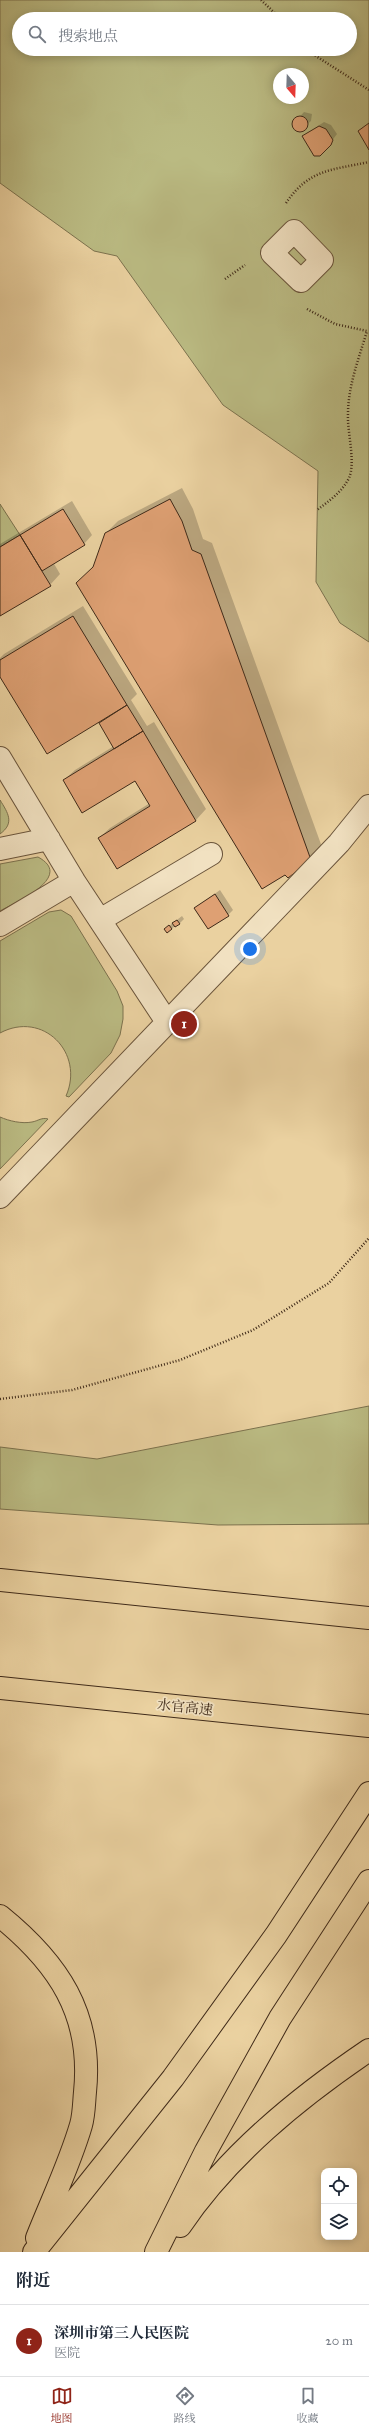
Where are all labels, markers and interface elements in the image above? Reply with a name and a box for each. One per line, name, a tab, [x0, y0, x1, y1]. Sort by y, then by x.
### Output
search box	[12, 12, 357, 56]
icon: search	[26, 23, 48, 45]
text: 搜索地点	[58, 27, 118, 45]
north arrow	[273, 68, 309, 104]
your location	[240, 939, 260, 959]
pin: 1	[171, 1009, 197, 1039]
street label: 水官高速	[156, 1696, 214, 1719]
map controls	[321, 2168, 357, 2240]
button: locate	[321, 2168, 357, 2204]
button: layers	[321, 2204, 357, 2240]
text: 附近	[16, 2270, 50, 2291]
text: 深圳市第三人民医院	[54, 2324, 189, 2342]
text: 1	[26, 2333, 32, 2349]
text: 20 m	[325, 2333, 353, 2349]
text: 医院	[54, 2345, 80, 2361]
tab: 地图	[51, 2385, 73, 2425]
tab: 路线	[174, 2385, 196, 2425]
tab: 收藏	[297, 2385, 319, 2425]

